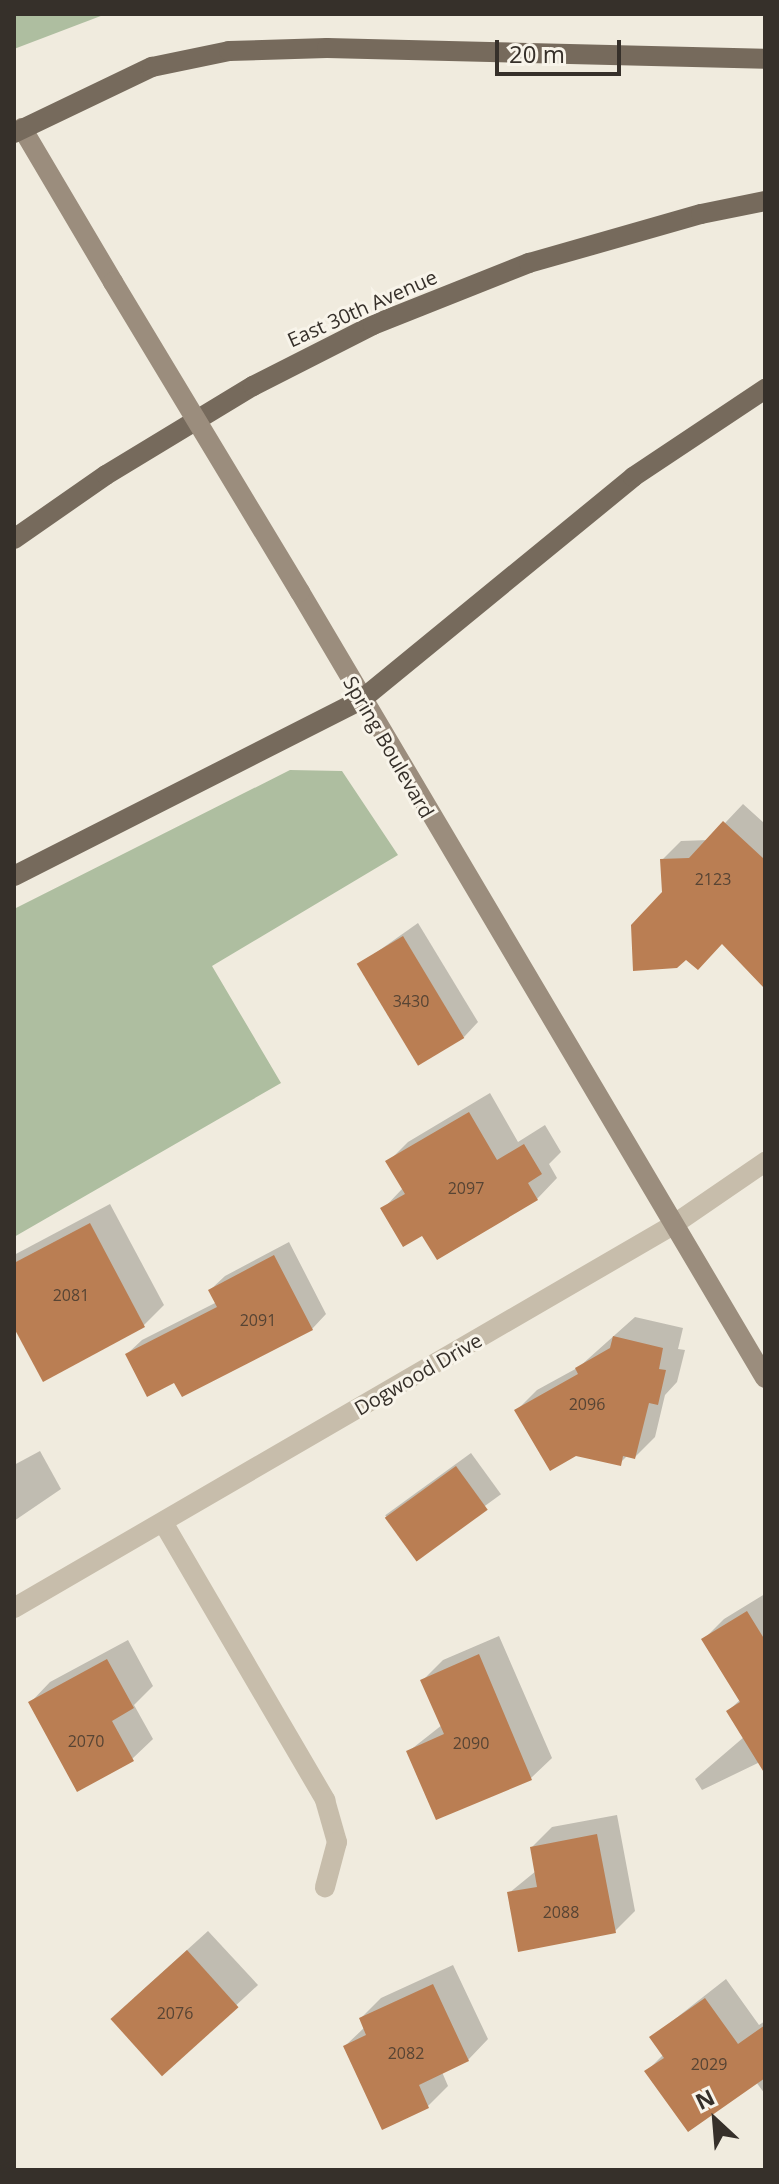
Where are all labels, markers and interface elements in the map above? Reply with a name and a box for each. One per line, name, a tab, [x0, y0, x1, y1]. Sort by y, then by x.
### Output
scale bar	[499, 24, 625, 74]
text: 20 m	[509, 37, 565, 70]
street label: East 30th Avenue	[284, 264, 440, 352]
street label: Spring Boulevard	[339, 672, 439, 822]
house number: 2123	[695, 869, 731, 889]
house number: 3430	[393, 991, 429, 1011]
house number: 2097	[448, 1178, 484, 1198]
house number: 2081	[53, 1285, 89, 1305]
house number: 2091	[240, 1310, 276, 1330]
street label: Dogwood Drive	[350, 1328, 486, 1420]
house number: 2096	[569, 1394, 605, 1414]
house number: 2070	[68, 1731, 104, 1751]
house number: 2090	[453, 1733, 489, 1753]
house number: 2088	[543, 1902, 579, 1922]
house number: 2076	[157, 2003, 193, 2023]
house number: 2082	[388, 2043, 424, 2063]
house number: 2029	[691, 2054, 727, 2074]
north arrow	[675, 2080, 755, 2160]
text: N	[690, 2081, 719, 2116]

